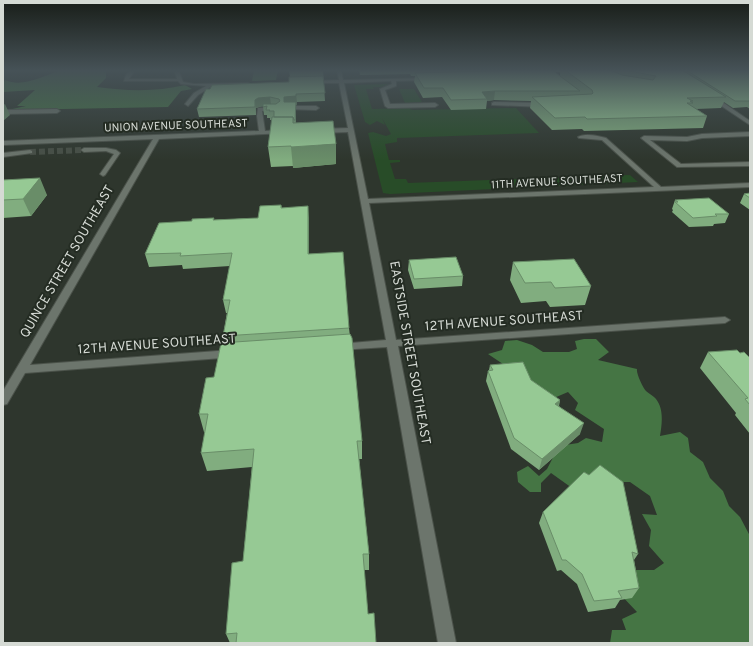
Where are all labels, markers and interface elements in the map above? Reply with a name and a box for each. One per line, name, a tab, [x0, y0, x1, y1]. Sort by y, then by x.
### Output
street label: UNION AVENUE SOUTHEAST	[104, 116, 248, 136]
street label: 11TH AVENUE SOUTHEAST	[491, 172, 623, 192]
street label: QUINCE STREET SOUTHEAST	[18, 183, 118, 341]
street label: EASTSIDE STREET SOUTHEAST	[385, 260, 433, 446]
street label: 12TH AVENUE SOUTHEAST	[424, 308, 584, 336]
street label: 12TH AVENUE SOUTHEAST	[77, 331, 237, 359]

